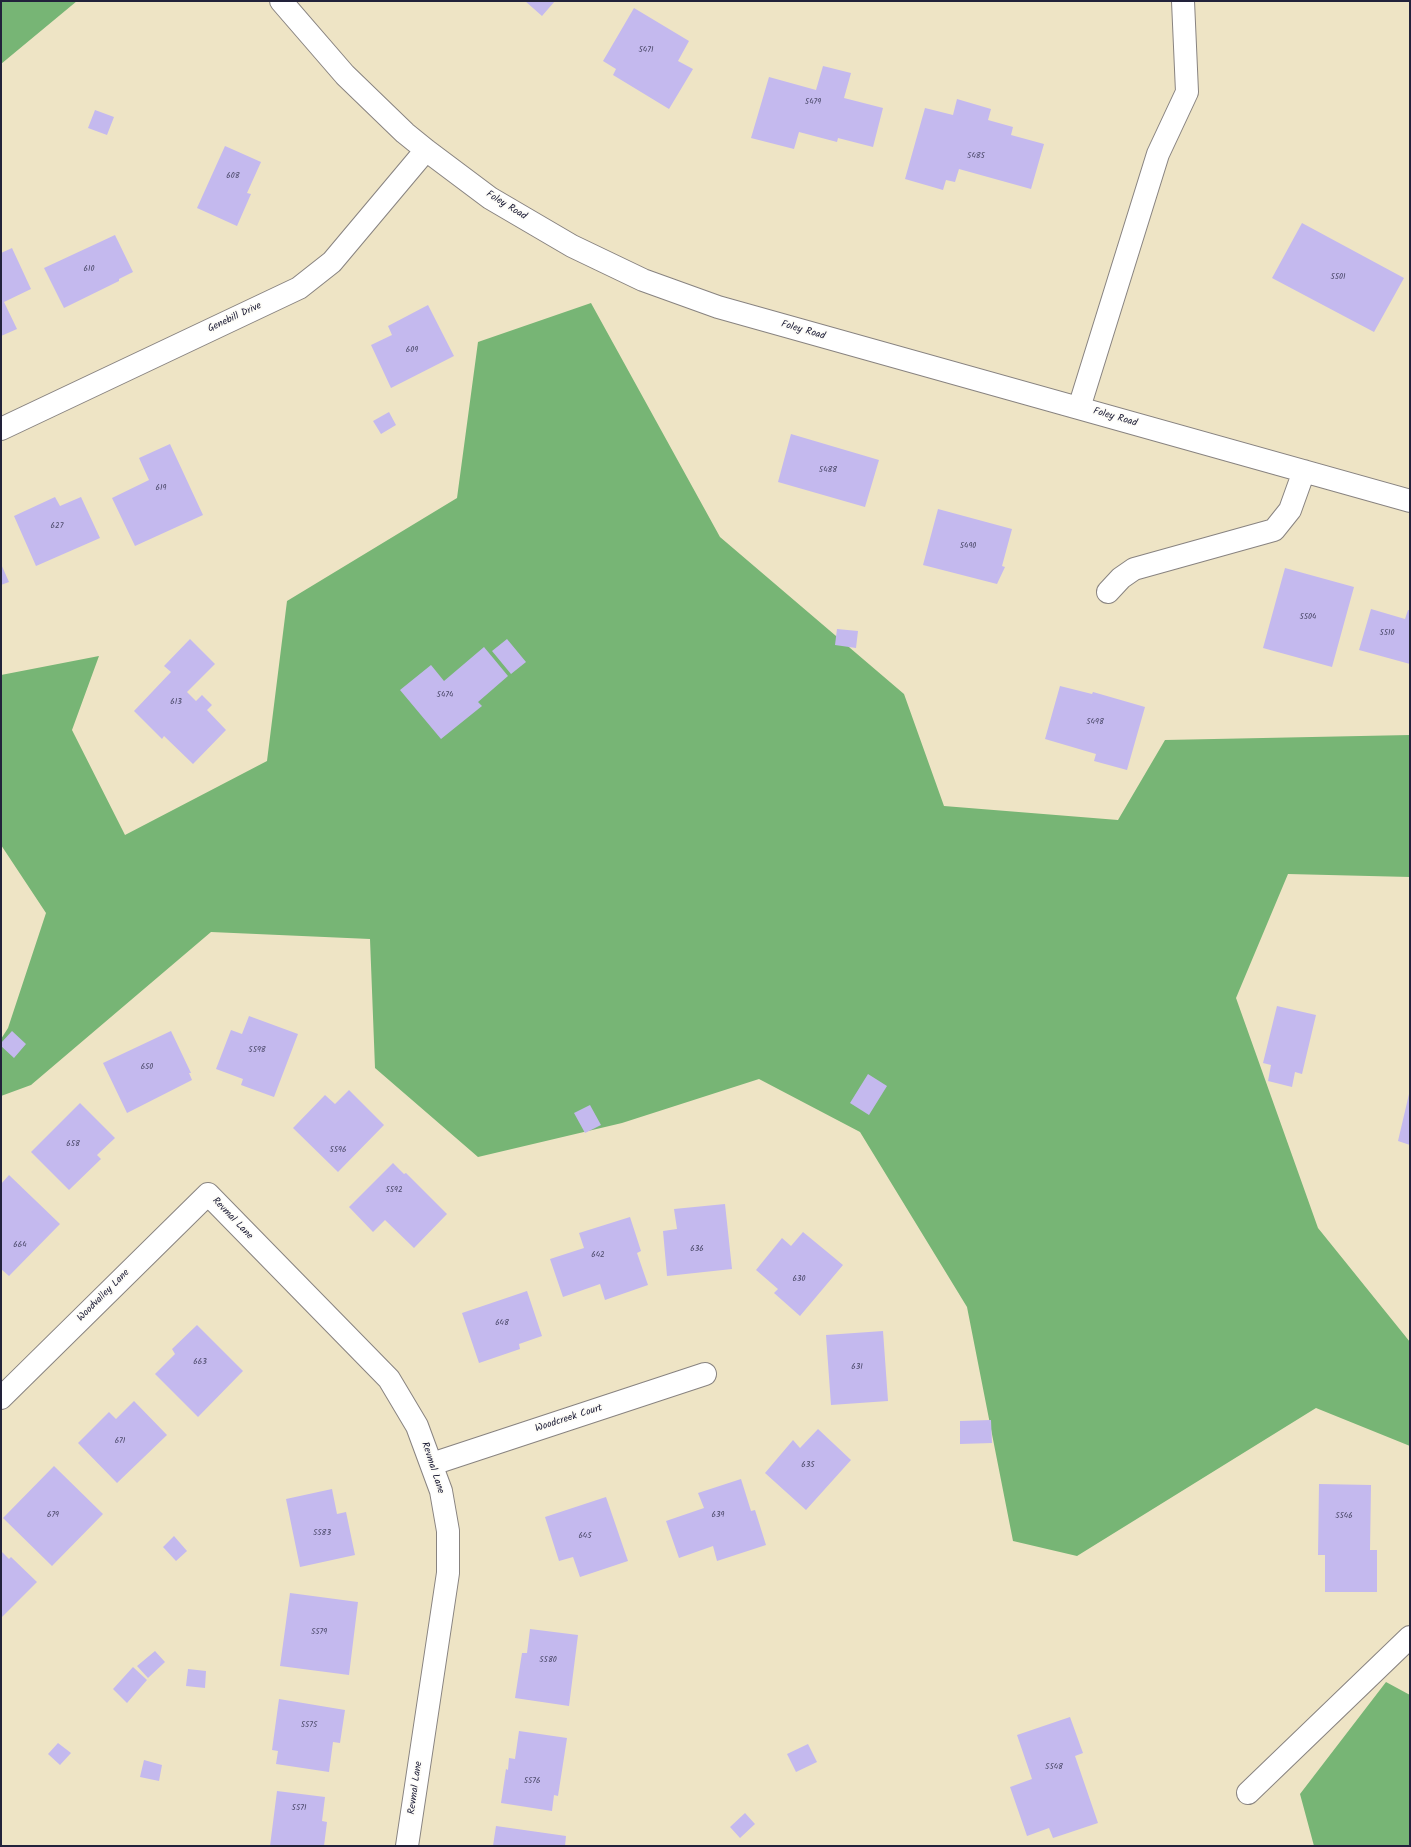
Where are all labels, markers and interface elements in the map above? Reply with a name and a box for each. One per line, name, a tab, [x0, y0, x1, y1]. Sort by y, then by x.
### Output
house number: 5471	[639, 46, 653, 56]
house number: 5479	[805, 98, 821, 108]
house number: 5485	[967, 152, 985, 162]
house number: 608	[226, 172, 240, 182]
street label: Foley Road	[484, 189, 528, 223]
house number: 610	[84, 265, 94, 275]
house number: 5501	[1330, 273, 1346, 283]
street label: Genebill Drive	[206, 300, 264, 336]
street label: Foley Road	[779, 319, 827, 343]
house number: 609	[406, 346, 418, 356]
street label: Foley Road	[1091, 406, 1139, 430]
house number: 5488	[819, 466, 837, 476]
house number: 619	[156, 484, 166, 494]
house number: 627	[51, 522, 63, 532]
house number: 5490	[960, 542, 976, 552]
house number: 5504	[1300, 613, 1316, 623]
house number: 5510	[1379, 629, 1395, 639]
house number: 5474	[437, 691, 453, 701]
house number: 613	[170, 698, 182, 708]
house number: 5498	[1086, 718, 1104, 728]
house number: 5598	[248, 1046, 266, 1056]
house number: 650	[141, 1063, 153, 1073]
house number: 658	[66, 1140, 80, 1150]
house number: 5596	[330, 1146, 346, 1156]
house number: 5592	[385, 1186, 403, 1196]
street label: Revmal Lane	[209, 1196, 255, 1242]
house number: 664	[13, 1241, 27, 1251]
house number: 636	[690, 1245, 704, 1255]
house number: 642	[591, 1251, 605, 1261]
street label: Woodvalley Lane	[75, 1267, 133, 1325]
house number: 630	[792, 1275, 806, 1285]
house number: 648	[495, 1319, 509, 1329]
house number: 663	[193, 1358, 207, 1368]
house number: 631	[851, 1363, 863, 1373]
street label: Woodcreek Court	[534, 1403, 604, 1435]
house number: 671	[115, 1437, 125, 1447]
street label: Revmal Lane	[418, 1441, 446, 1495]
house number: 635	[801, 1461, 815, 1471]
house number: 679	[47, 1511, 59, 1521]
house number: 639	[712, 1511, 724, 1521]
house number: 5546	[1335, 1512, 1353, 1522]
house number: 5583	[313, 1529, 331, 1539]
house number: 645	[578, 1532, 592, 1542]
house number: 5579	[311, 1628, 327, 1638]
house number: 5580	[539, 1656, 557, 1666]
house number: 5575	[301, 1721, 317, 1731]
street label: Revmal Lane	[406, 1761, 426, 1815]
house number: 5548	[1045, 1763, 1063, 1773]
house number: 5576	[524, 1777, 540, 1787]
house number: 5571	[292, 1804, 306, 1814]

